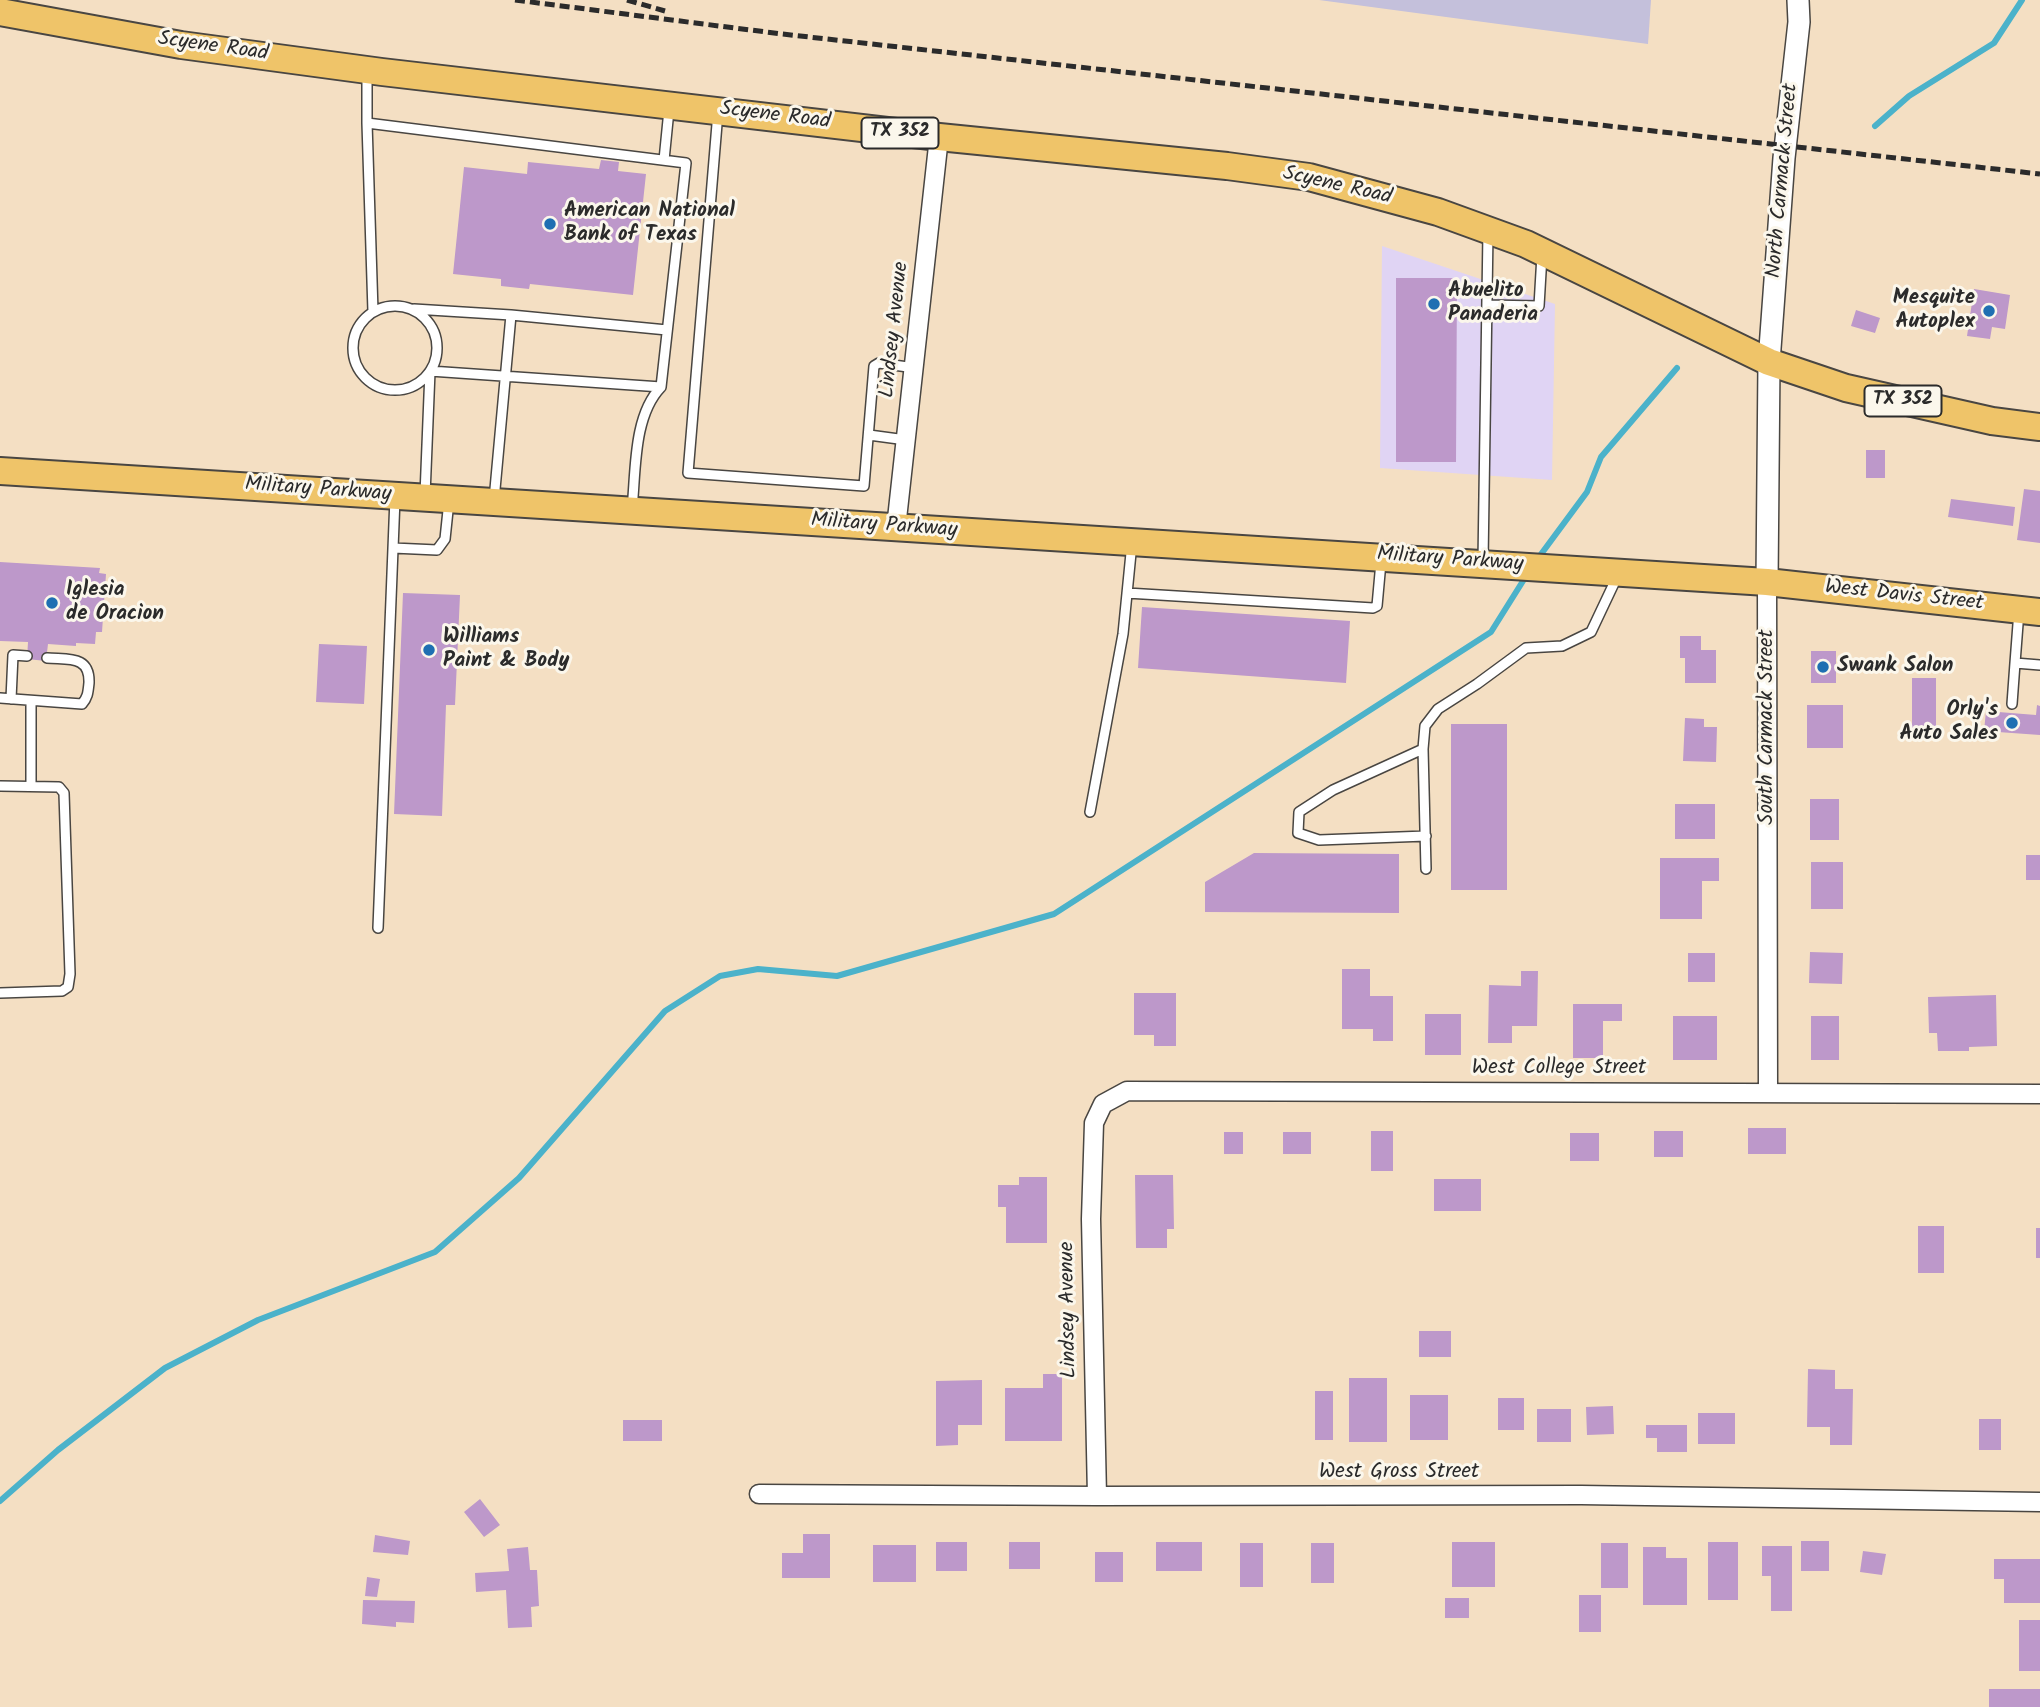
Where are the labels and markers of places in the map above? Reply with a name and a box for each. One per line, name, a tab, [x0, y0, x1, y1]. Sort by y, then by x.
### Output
place label: American National Bank of Texas	[564, 199, 735, 249]
marker: American National Bank of Texas	[542, 216, 558, 232]
place label: Abuelito Panaderia	[1448, 279, 1538, 329]
place label: Mesquite Autoplex	[1893, 286, 1975, 336]
marker: Abuelito Panaderia	[1426, 296, 1442, 312]
marker: Mesquite Autoplex	[1981, 303, 1997, 319]
place label: Iglesia de Oracion	[66, 578, 164, 628]
marker: Iglesia de Oracion	[44, 595, 60, 611]
place label: Williams Paint & Body	[443, 625, 569, 675]
marker: Williams Paint & Body	[421, 642, 437, 658]
place label: Swank Salon	[1837, 654, 1953, 680]
marker: Swank Salon	[1815, 659, 1831, 675]
place label: Orly's Auto Sales	[1899, 698, 1998, 748]
marker: Orly's Auto Sales	[2004, 715, 2020, 731]

